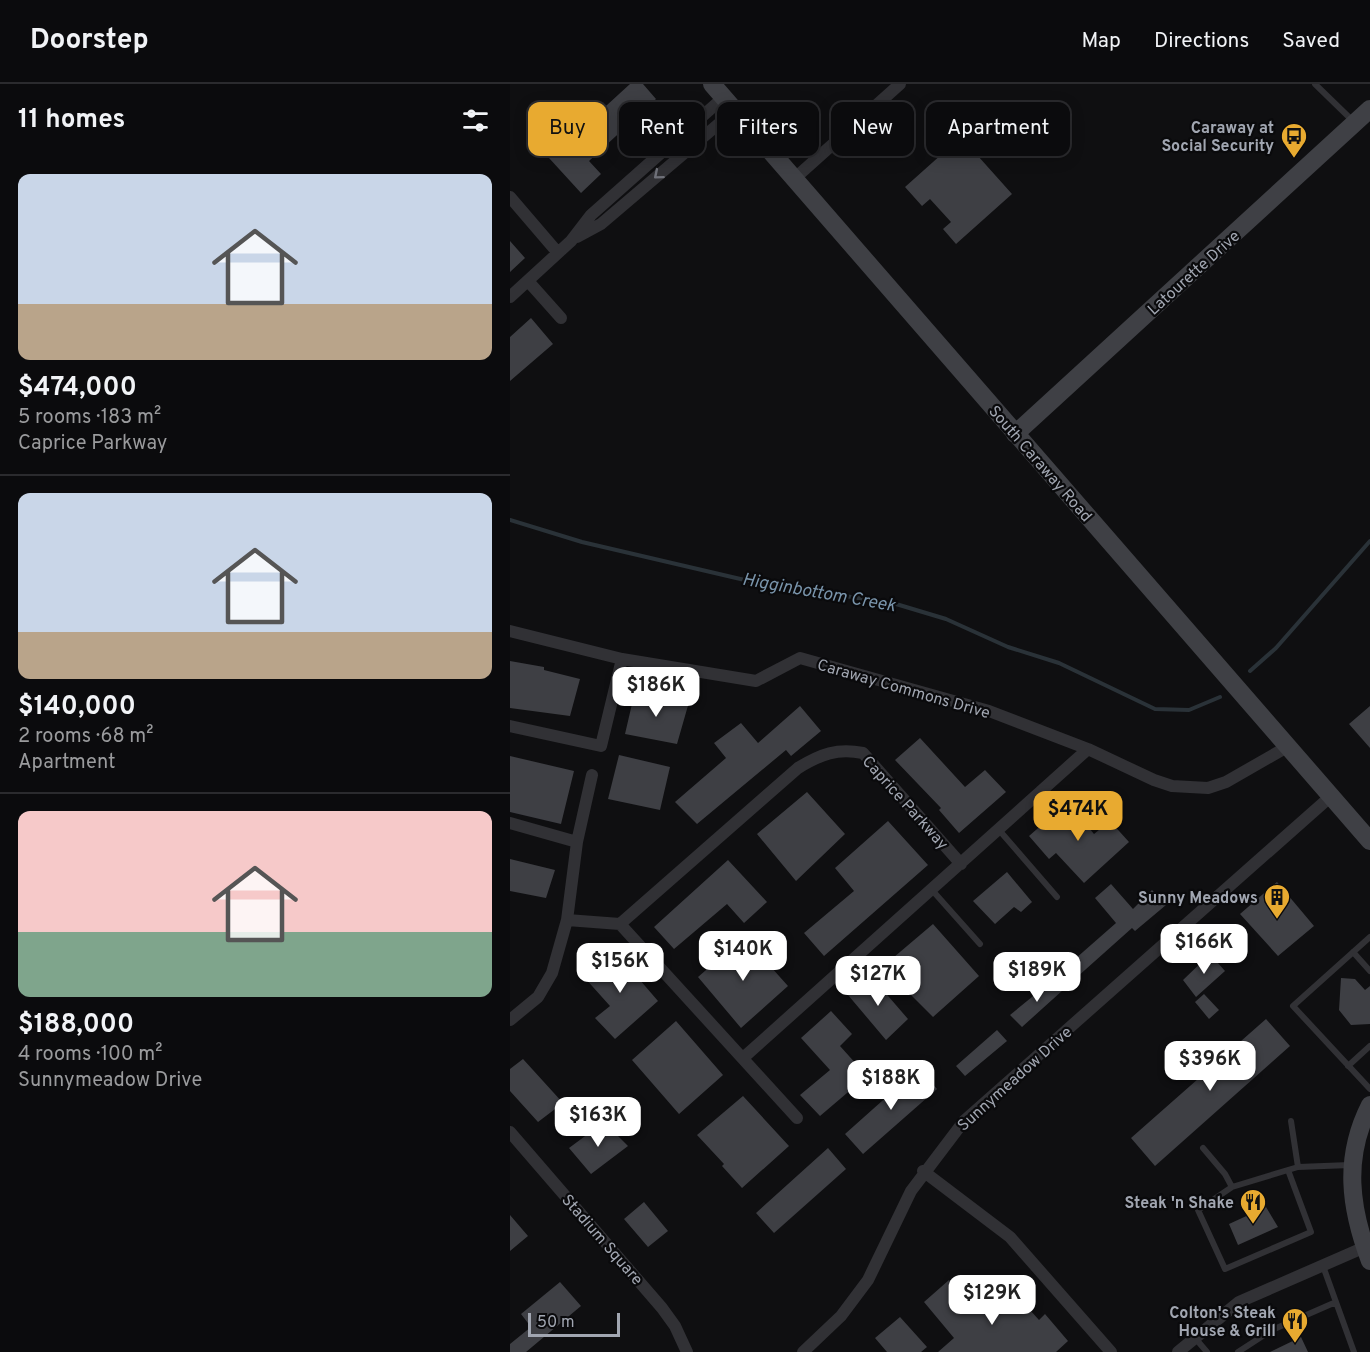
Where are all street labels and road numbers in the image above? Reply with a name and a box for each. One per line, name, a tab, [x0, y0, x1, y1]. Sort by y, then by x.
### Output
street label: Latourette Drive	[1144, 227, 1245, 320]
street label: South Caraway Road	[983, 402, 1096, 527]
street label: Caraway Commons Drive	[815, 656, 992, 724]
street label: Caprice Parkway	[857, 752, 952, 854]
street label: Sunnymeadow Drive	[954, 1023, 1077, 1136]
street label: Stadium Square	[557, 1191, 646, 1290]

